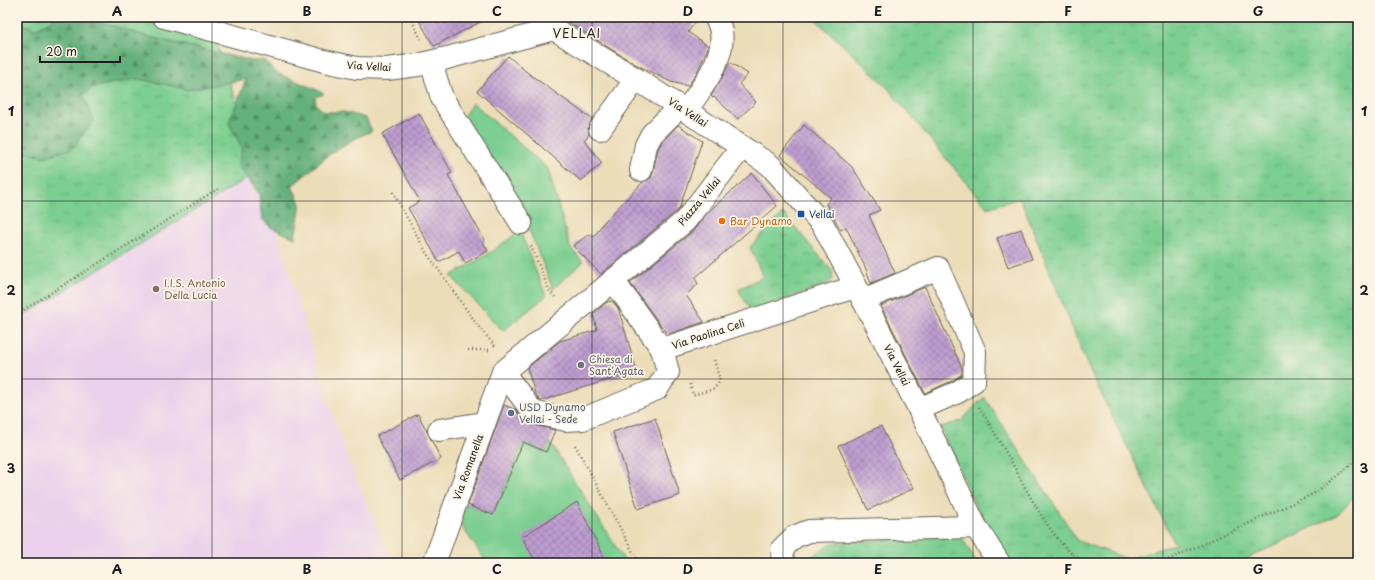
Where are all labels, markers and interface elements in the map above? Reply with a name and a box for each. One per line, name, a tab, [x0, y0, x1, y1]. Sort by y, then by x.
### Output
text: A	[112, 1, 122, 20]
text: B	[303, 1, 312, 20]
text: C	[492, 1, 502, 20]
text: D	[683, 1, 693, 20]
text: E	[874, 1, 882, 20]
text: F	[1064, 1, 1072, 20]
text: G	[1253, 1, 1263, 20]
district label: VELLAI	[553, 24, 601, 42]
scale bar	[40, 38, 120, 64]
text: 20 m	[46, 42, 77, 60]
street label: Via Vellai	[346, 57, 392, 74]
street label: Via Vellai	[665, 93, 711, 130]
text: 1	[8, 101, 14, 120]
text: 1	[1361, 101, 1367, 120]
street label: Piazza Vellai	[674, 173, 724, 228]
place label: Vellai	[809, 206, 835, 221]
marker: Vellai	[796, 209, 806, 219]
place label: Bar Dynamo	[730, 213, 793, 228]
marker: Bar Dynamo	[717, 216, 727, 226]
place label: I.I.S. Antonio Della Lucia	[164, 275, 226, 302]
text: 2	[6, 280, 16, 299]
text: 2	[1359, 280, 1369, 299]
marker: I.I.S. Antonio Della Lucia	[151, 284, 161, 294]
street label: Via Paolina Celi	[669, 315, 746, 352]
street label: Via Vellai	[881, 341, 914, 388]
place label: Chiesa di Sant'Agata	[589, 351, 645, 378]
marker: Chiesa di Sant'Agata	[576, 360, 586, 370]
place label: USD Dynamo Vellai - Sede	[519, 399, 586, 426]
marker: USD Dynamo Vellai - Sede	[506, 408, 516, 418]
street label: Via Romanella	[449, 431, 487, 502]
text: 3	[7, 458, 16, 477]
text: 3	[1360, 458, 1369, 477]
text: A	[112, 559, 122, 578]
text: B	[303, 559, 312, 578]
text: C	[492, 559, 502, 578]
text: D	[683, 559, 693, 578]
text: E	[874, 559, 882, 578]
text: F	[1064, 559, 1072, 578]
text: G	[1253, 559, 1263, 578]

